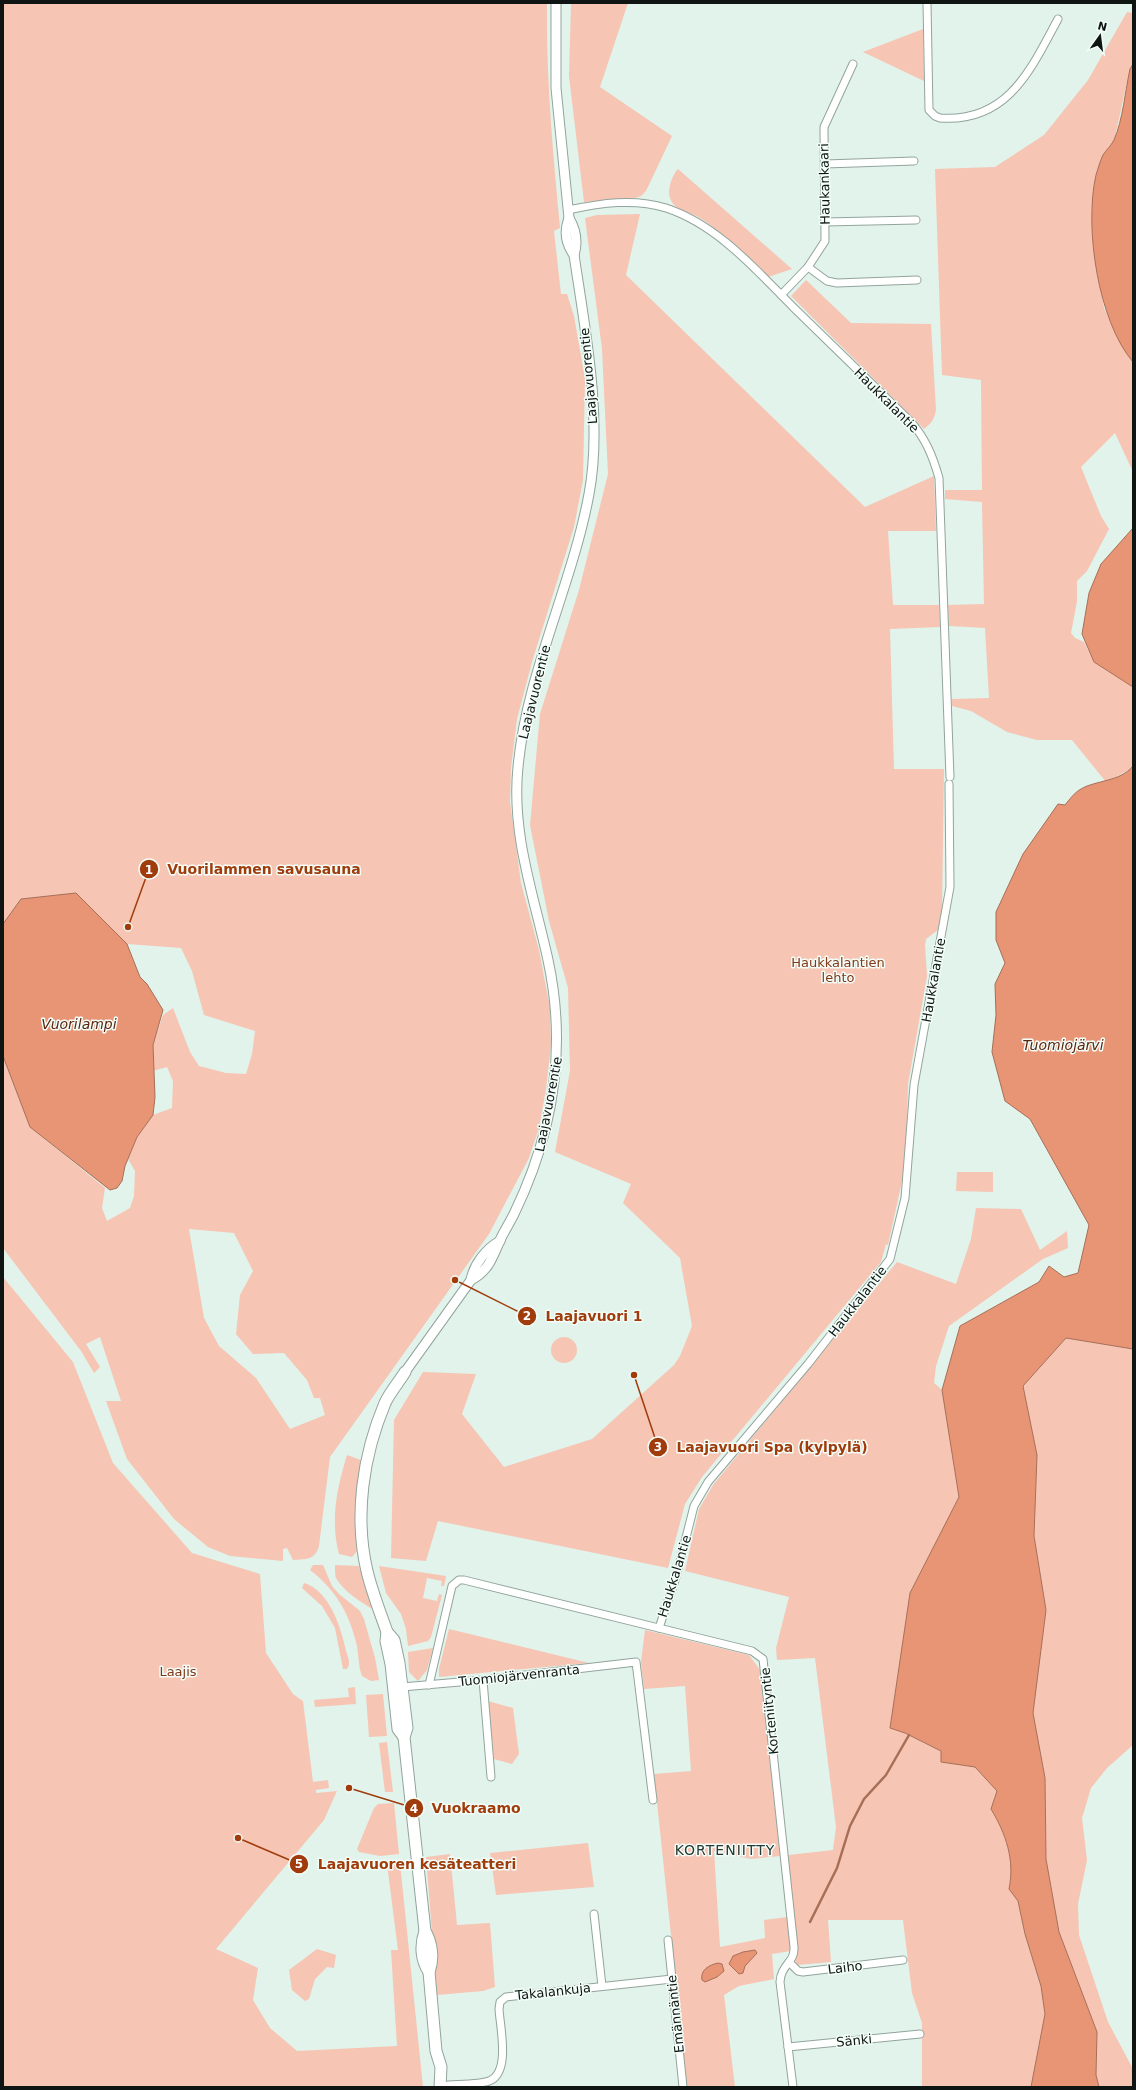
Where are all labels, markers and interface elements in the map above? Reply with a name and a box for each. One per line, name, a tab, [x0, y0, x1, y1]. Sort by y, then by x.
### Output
north arrow	[1080, 16, 1120, 56]
text: N	[1096, 19, 1108, 34]
street label: Haukankaari	[816, 143, 833, 225]
street label: Laajavuorentie	[577, 327, 600, 425]
street label: Haukkalantie	[851, 365, 922, 436]
street label: Laajavuorentie	[516, 643, 553, 741]
callout: Vuorilammen savusauna	[139, 856, 369, 882]
text: Vuorilammen savusauna	[167, 861, 361, 877]
text: 1	[145, 863, 153, 877]
street label: Haukkalantie	[919, 937, 948, 1023]
park label: Haukkalantien lehto	[791, 955, 885, 985]
water label: Vuorilampi	[41, 1016, 117, 1032]
water label: Tuomiojärvi	[1022, 1037, 1104, 1053]
street label: Laajavuorentie	[532, 1055, 565, 1153]
street label: Haukkalantie	[825, 1263, 890, 1340]
callout: Laajavuori 1	[517, 1303, 650, 1329]
text: Laajavuori 1	[545, 1308, 643, 1324]
text: 2	[523, 1309, 531, 1323]
callout: Laajavuori Spa (kylpylä)	[648, 1434, 876, 1460]
text: Laajavuori Spa (kylpylä)	[676, 1439, 868, 1455]
text: 3	[654, 1440, 662, 1454]
street label: Haukkalantie	[655, 1533, 694, 1619]
street label: Tuomiojärvenranta	[457, 1662, 580, 1689]
park label: Laajis	[159, 1664, 197, 1679]
street label: Korteniityntie	[757, 1667, 782, 1755]
callout: Vuokraamo	[404, 1795, 529, 1821]
text: Vuokraamo	[431, 1800, 521, 1816]
text: 4	[410, 1802, 418, 1816]
district label: KORTENIITTY	[675, 1842, 775, 1858]
callout: Laajavuoren kesäteatteri	[289, 1851, 524, 1877]
text: Laajavuoren kesäteatteri	[318, 1856, 516, 1872]
text: 5	[295, 1857, 303, 1871]
street label: Laiho	[827, 1958, 863, 1977]
street label: Emännäntie	[664, 1974, 687, 2054]
street label: Takalankuja	[514, 1980, 592, 2003]
street label: Sänki	[836, 2031, 873, 2050]

